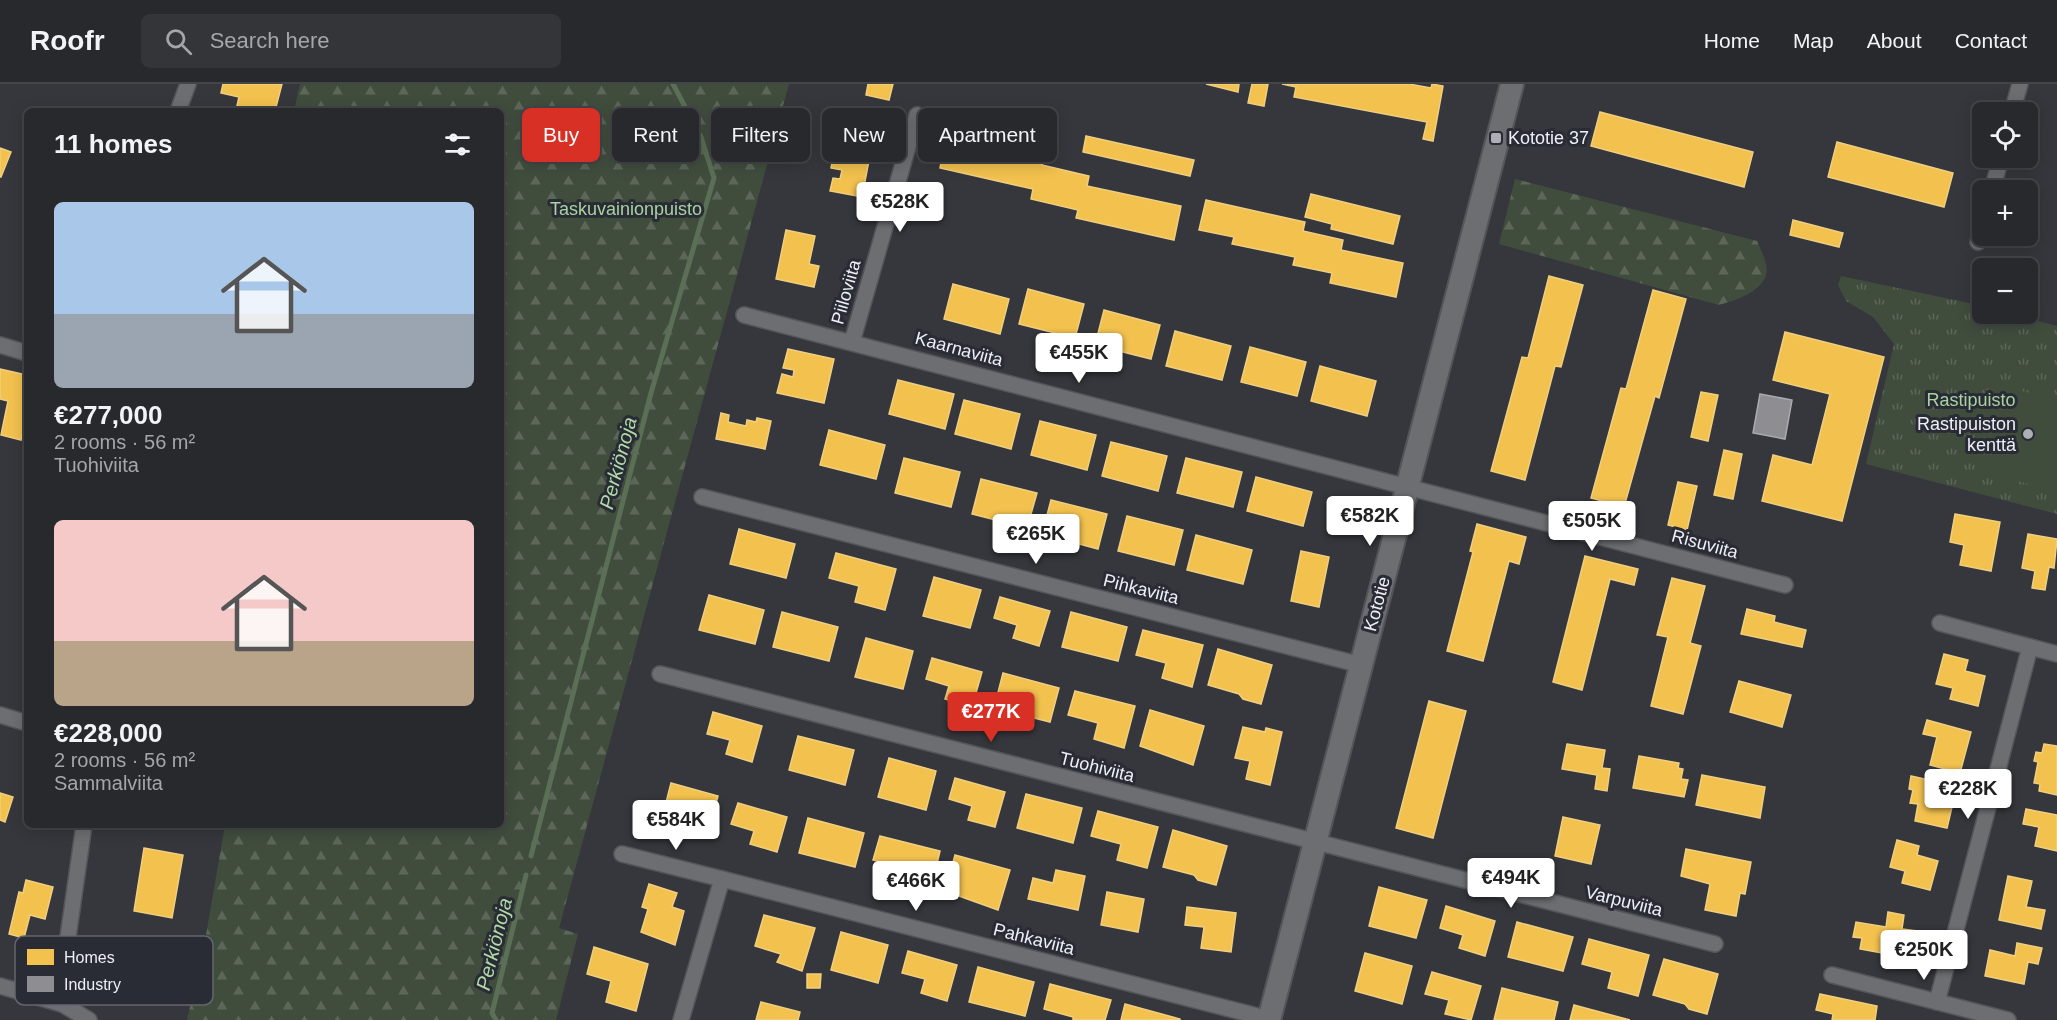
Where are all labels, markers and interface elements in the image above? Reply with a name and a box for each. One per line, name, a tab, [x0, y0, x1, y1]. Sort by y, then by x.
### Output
search box	[141, 14, 561, 68]
text: Roofr	[30, 25, 105, 56]
icon: search	[162, 25, 195, 58]
text: Search here	[210, 28, 330, 53]
text: Home	[1704, 29, 1760, 52]
text: Map	[1793, 29, 1834, 52]
text: About	[1867, 29, 1922, 52]
text: Contact	[1955, 29, 2027, 52]
map controls	[1972, 102, 2038, 324]
button: locate	[1972, 102, 2038, 168]
chip: Buy	[522, 108, 600, 162]
chip: Rent	[612, 108, 699, 162]
chip: Filters	[711, 108, 810, 162]
chip: New	[822, 108, 906, 162]
chip: Apartment	[918, 108, 1057, 162]
icon: filters	[441, 128, 474, 161]
place label: Kototie 37	[1508, 128, 1589, 148]
text: 11 homes	[54, 129, 173, 159]
marker: Kototie 37	[1489, 131, 1503, 145]
button: +	[1972, 180, 2038, 246]
pin: €528K	[858, 182, 942, 233]
text: €528K	[871, 190, 929, 212]
park label: Taskuvainionpuisto	[550, 199, 702, 219]
icon: home	[210, 241, 318, 349]
street label: Piiloviita	[827, 257, 865, 326]
button: −	[1972, 258, 2038, 324]
street label: Kaarnaviita	[913, 328, 1006, 371]
pin: €455K	[1037, 333, 1121, 384]
text: €455K	[1050, 341, 1108, 363]
park label: Rastipuisto	[1926, 390, 2016, 410]
text: €277,000	[54, 400, 162, 430]
place label: Rastipuiston kenttä	[1917, 414, 2017, 455]
water label: Perkiönoja	[595, 415, 641, 511]
marker: Rastipuiston kenttä	[2021, 427, 2035, 441]
text: 2 rooms · 56 m²	[54, 431, 195, 453]
text: Tuohiviita	[54, 454, 139, 476]
pin: €582K	[1328, 496, 1412, 547]
pin: €505K	[1550, 501, 1634, 552]
text: €582K	[1341, 504, 1399, 526]
text: €505K	[1563, 509, 1621, 531]
pin: €265K	[994, 514, 1078, 565]
text: €265K	[1007, 522, 1065, 544]
street label: Risuviita	[1670, 526, 1741, 563]
icon: home	[210, 559, 318, 667]
street label: Pihkaviita	[1101, 570, 1182, 608]
street label: Kototie	[1360, 574, 1394, 634]
pin: €277K	[949, 692, 1033, 743]
text: €277K	[962, 700, 1020, 722]
text: €228,000	[54, 718, 162, 748]
street label: Tuohiviita	[1058, 748, 1137, 786]
text: 2 rooms · 56 m²	[54, 749, 195, 771]
pin: €228K	[1926, 769, 2010, 820]
text: Sammalviita	[54, 772, 163, 794]
text: €228K	[1939, 777, 1997, 799]
pin: €584K	[634, 800, 718, 851]
text: €584K	[647, 808, 705, 830]
pin: €494K	[1469, 858, 1553, 909]
pin: €466K	[874, 861, 958, 912]
text: €494K	[1482, 866, 1540, 888]
text: €466K	[887, 869, 945, 891]
street label: Varpuviita	[1583, 882, 1666, 920]
water label: Perkiönoja	[472, 895, 516, 993]
street label: Pahkaviita	[991, 919, 1078, 959]
pin: €250K	[1882, 930, 1966, 981]
legend	[15, 936, 213, 1005]
text: €250K	[1895, 938, 1953, 960]
text: Homes	[64, 949, 115, 966]
text: Industry	[64, 976, 121, 993]

